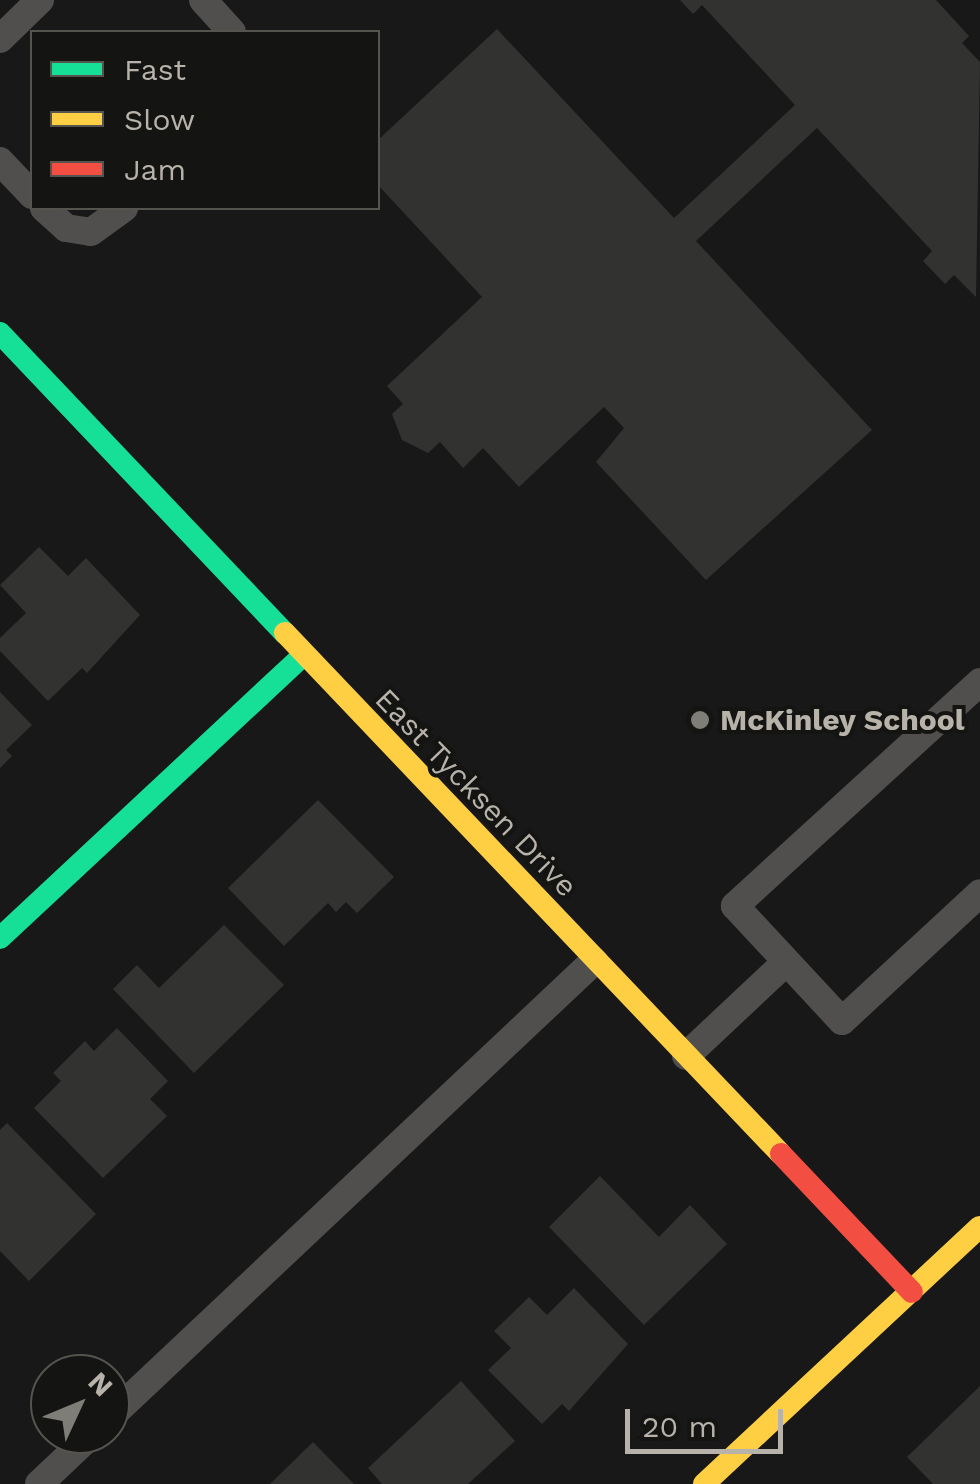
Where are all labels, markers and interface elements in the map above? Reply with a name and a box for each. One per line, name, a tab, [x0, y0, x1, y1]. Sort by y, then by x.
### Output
legend	[30, 30, 380, 210]
text: Fast	[124, 52, 186, 87]
text: Slow	[124, 102, 195, 137]
text: Jam	[124, 152, 186, 187]
street label: East Tycksen Drive	[367, 681, 585, 905]
place label: McKinley School	[720, 702, 965, 738]
marker: McKinley School	[689, 709, 711, 731]
north arrow	[30, 1354, 130, 1454]
text: N	[81, 1365, 120, 1403]
scale bar	[630, 1389, 788, 1451]
text: 20 m	[642, 1409, 717, 1444]

